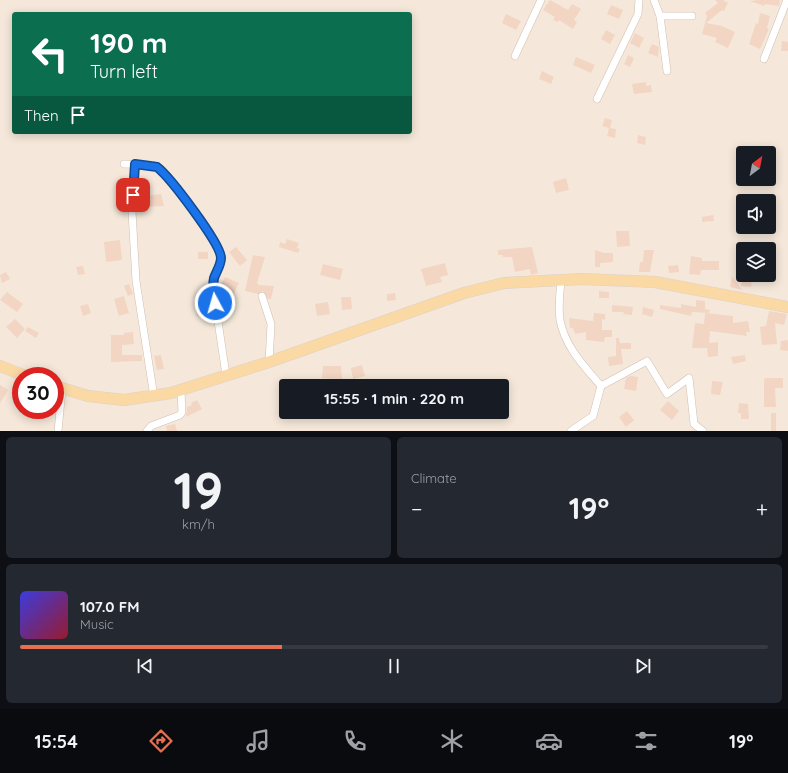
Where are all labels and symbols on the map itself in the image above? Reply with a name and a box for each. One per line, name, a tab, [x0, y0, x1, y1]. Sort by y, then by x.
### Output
north arrow	[736, 146, 776, 186]
pin	[116, 178, 150, 212]
position arrow	[194, 282, 236, 324]
speed limit sign: 30	[12, 367, 64, 419]

